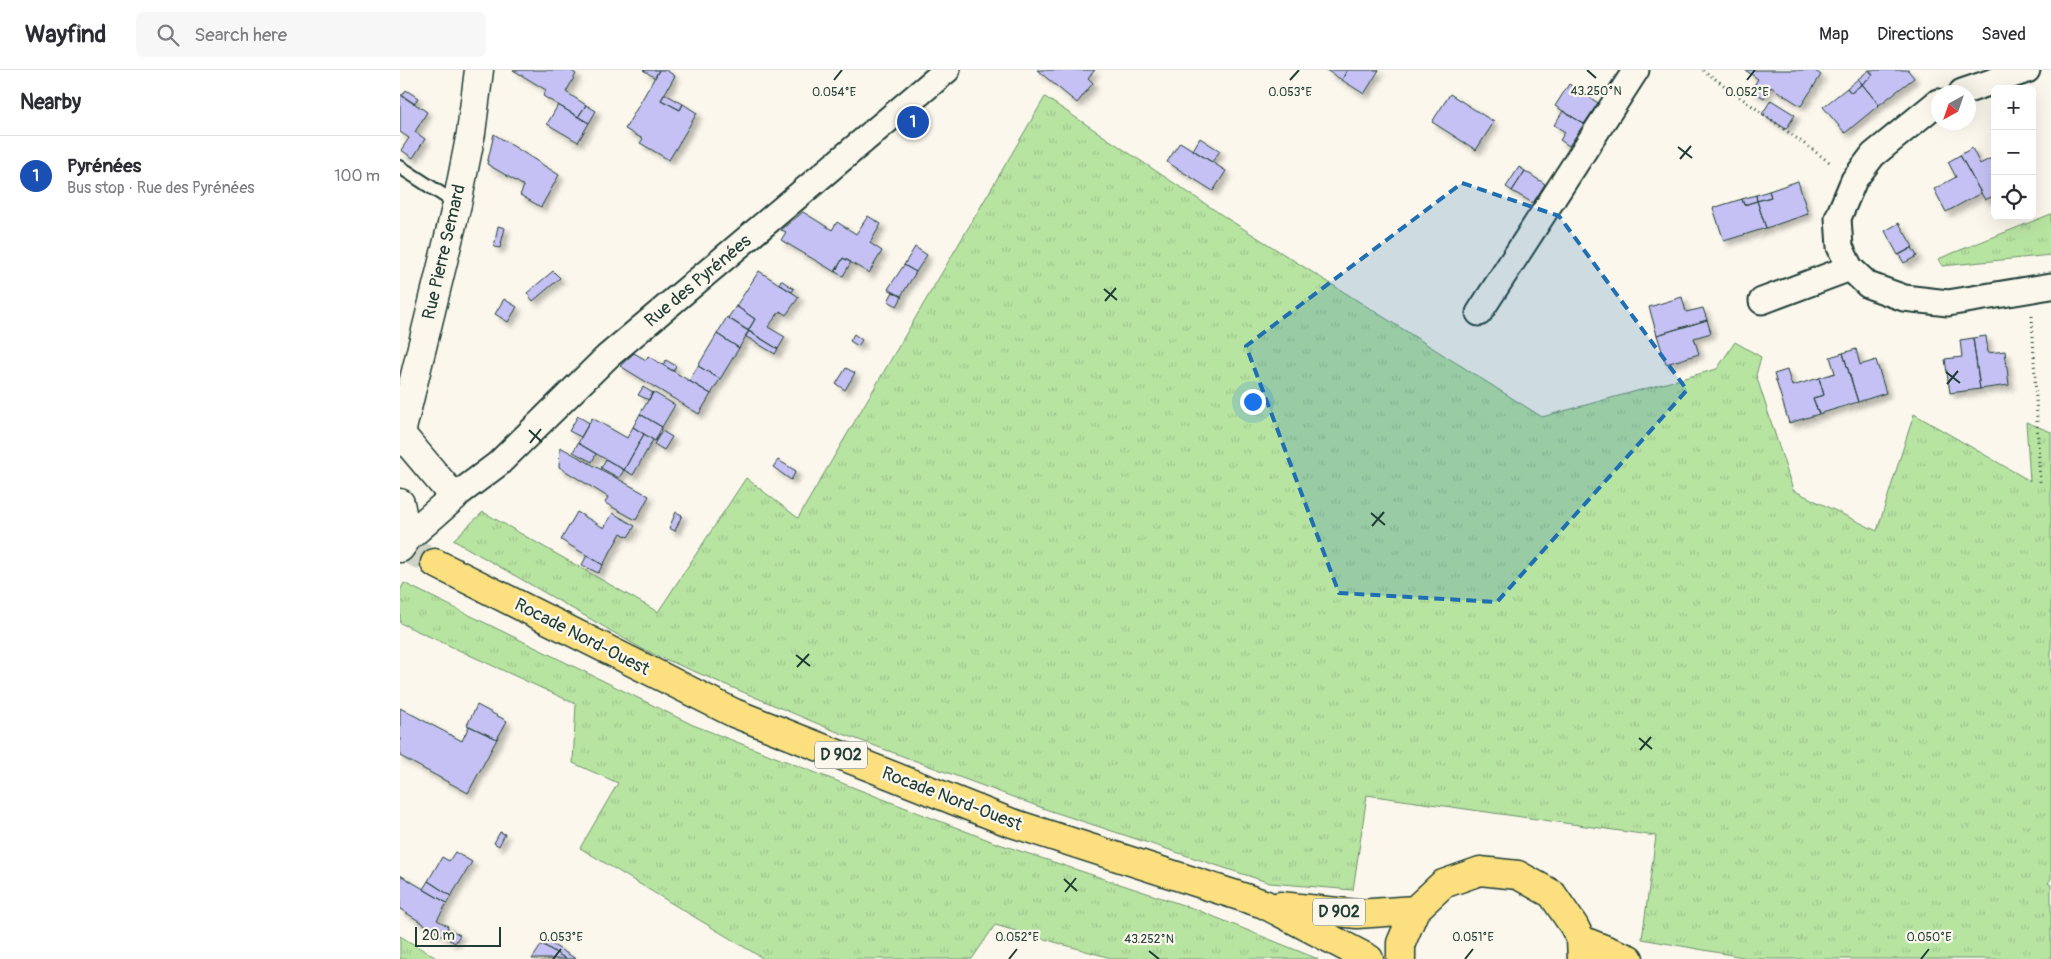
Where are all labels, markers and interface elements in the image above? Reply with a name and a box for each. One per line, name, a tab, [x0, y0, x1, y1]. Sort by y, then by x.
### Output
search box	[136, 12, 486, 57]
text: Wayfind	[25, 20, 106, 49]
icon: search	[154, 21, 182, 49]
text: Search here	[194, 23, 287, 47]
text: Map	[1819, 23, 1849, 46]
text: Directions	[1877, 23, 1953, 46]
text: Saved	[1981, 23, 2026, 46]
text: 43.250°N	[1570, 84, 1622, 99]
text: 0.054°E	[812, 85, 856, 100]
text: 0.053°E	[1268, 85, 1312, 100]
text: 0.052°E	[1725, 85, 1769, 100]
north arrow	[1931, 85, 1976, 130]
map controls	[1991, 85, 2036, 220]
button: +	[1991, 85, 2036, 130]
text: Nearby	[20, 89, 81, 116]
pin: 1	[897, 103, 929, 141]
button: −	[1991, 130, 2036, 175]
text: Pyrénées	[67, 154, 141, 178]
text: 1	[33, 166, 39, 186]
text: 100 m	[334, 166, 380, 186]
button: locate	[1991, 175, 2036, 220]
text: Bus stop · Rue des Pyrénées	[67, 178, 254, 198]
street label: Rue Pierre Semard	[417, 182, 471, 322]
street label: Rue des Pyrénées	[640, 230, 756, 332]
your location	[1240, 389, 1266, 415]
street label: Rocade Nord-Ouest	[511, 593, 654, 681]
road number: D 902	[815, 742, 867, 768]
street label: Rocade Nord-Ouest	[879, 762, 1026, 837]
road number: D 902	[1313, 899, 1365, 926]
scale bar	[415, 924, 501, 947]
text: 20 m	[422, 927, 455, 944]
text: 0.053°E	[539, 930, 583, 945]
text: 0.052°E	[995, 930, 1039, 945]
text: 0.051°E	[1452, 930, 1494, 945]
text: 0.050°E	[1906, 930, 1952, 945]
text: 43.252°N	[1124, 932, 1174, 947]

